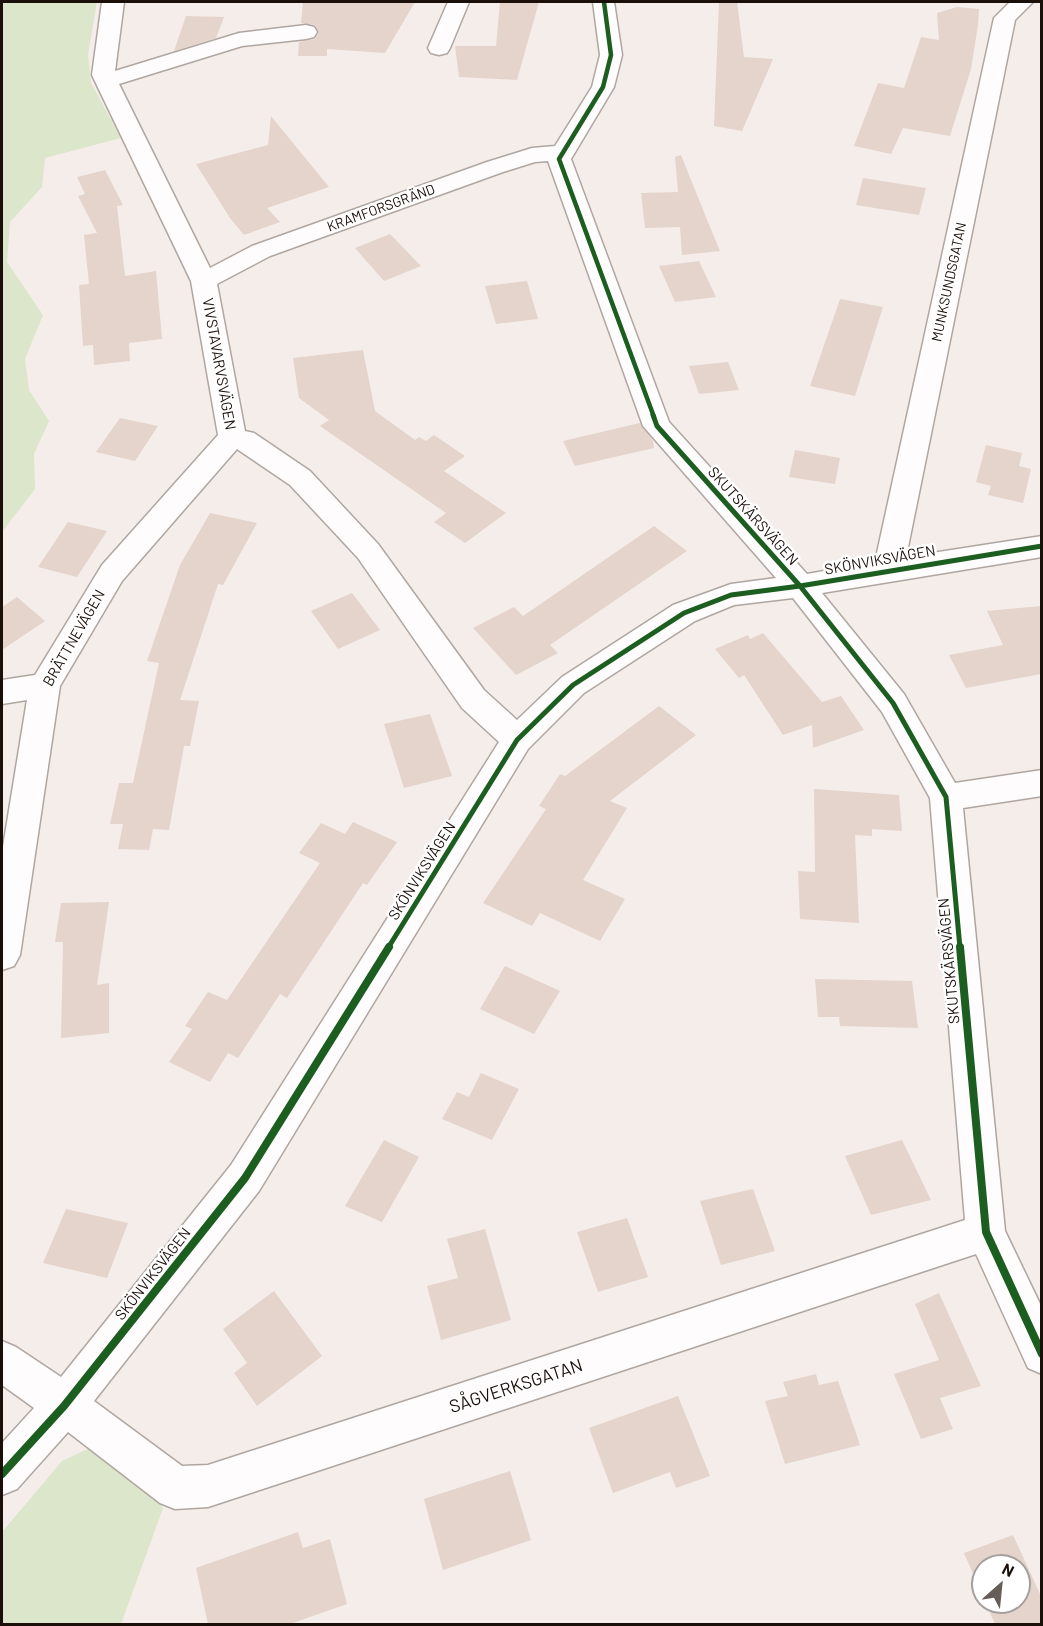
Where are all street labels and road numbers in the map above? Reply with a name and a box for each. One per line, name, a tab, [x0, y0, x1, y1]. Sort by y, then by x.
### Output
street label: KRAMFORSGRÄND	[325, 181, 437, 235]
street label: MUNKSUNDSGATAN	[928, 221, 970, 343]
street label: VIVSTAVARVSVÄGEN	[199, 297, 239, 431]
street label: SKUTSKÄRSVÄGEN	[704, 463, 802, 569]
street label: SKÖNVIKSVÄGEN	[823, 541, 937, 579]
street label: BRÄTTNEVÄGEN	[39, 587, 109, 689]
street label: SKÖNVIKSVÄGEN	[385, 819, 459, 923]
street label: SKUTSKÄRSVÄGEN	[935, 897, 963, 1025]
street label: SKÖNVIKSVÄGEN	[111, 1224, 195, 1324]
street label: SÅGVERKSGATAN	[447, 1354, 585, 1418]

